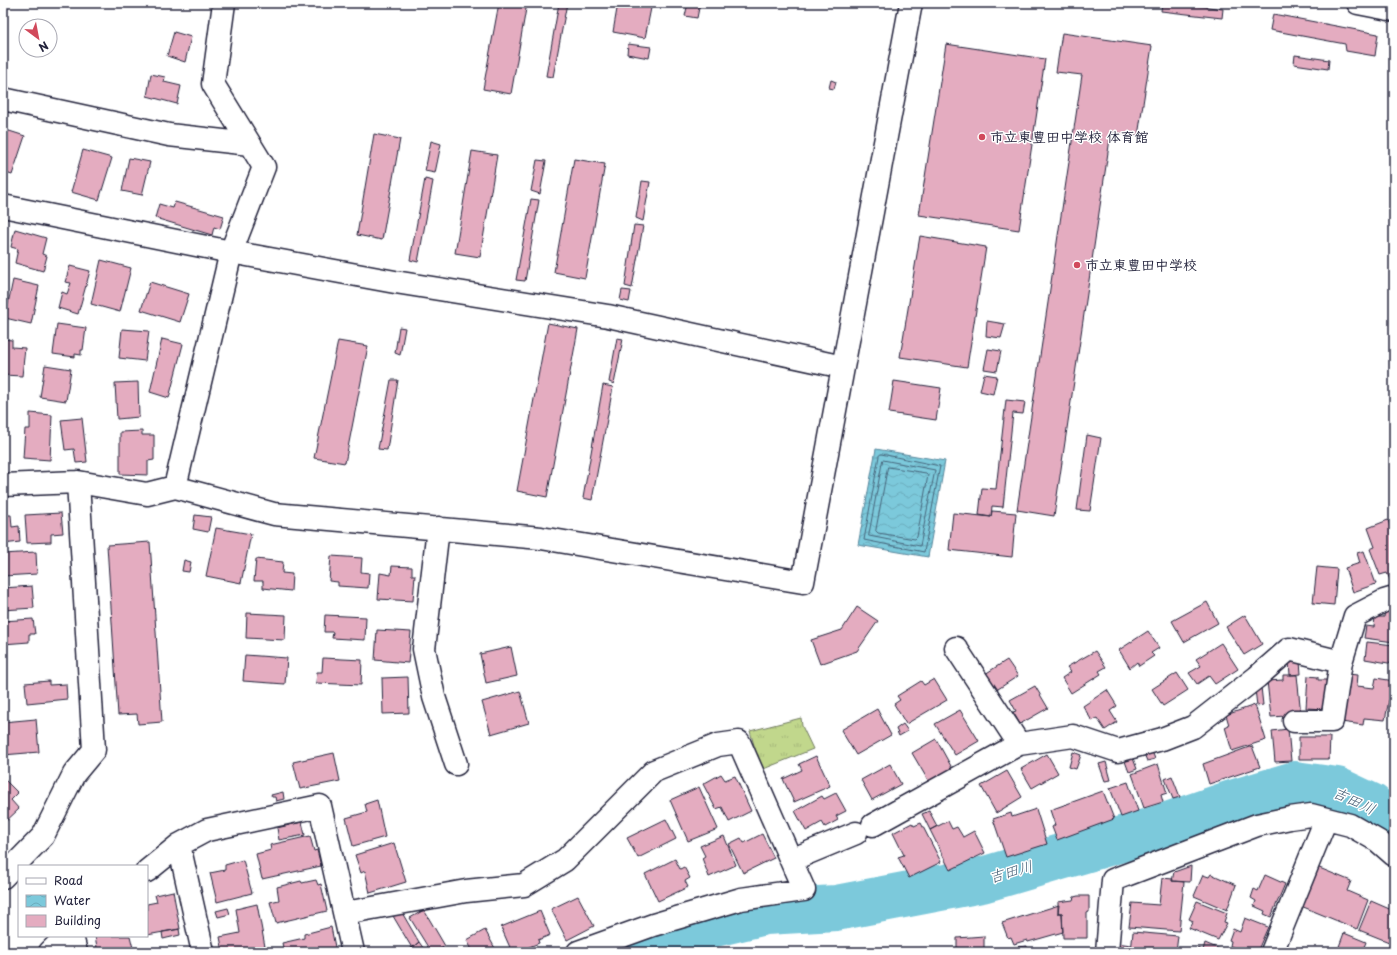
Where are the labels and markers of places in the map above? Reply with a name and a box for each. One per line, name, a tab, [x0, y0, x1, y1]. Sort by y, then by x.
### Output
place label: 市立東豊田中学校 体育館	[990, 126, 1149, 147]
marker: 市立東豊田中学校 体育館	[977, 132, 987, 142]
place label: 市立東豊田中学校	[1085, 254, 1197, 275]
marker: 市立東豊田中学校	[1072, 260, 1082, 270]

